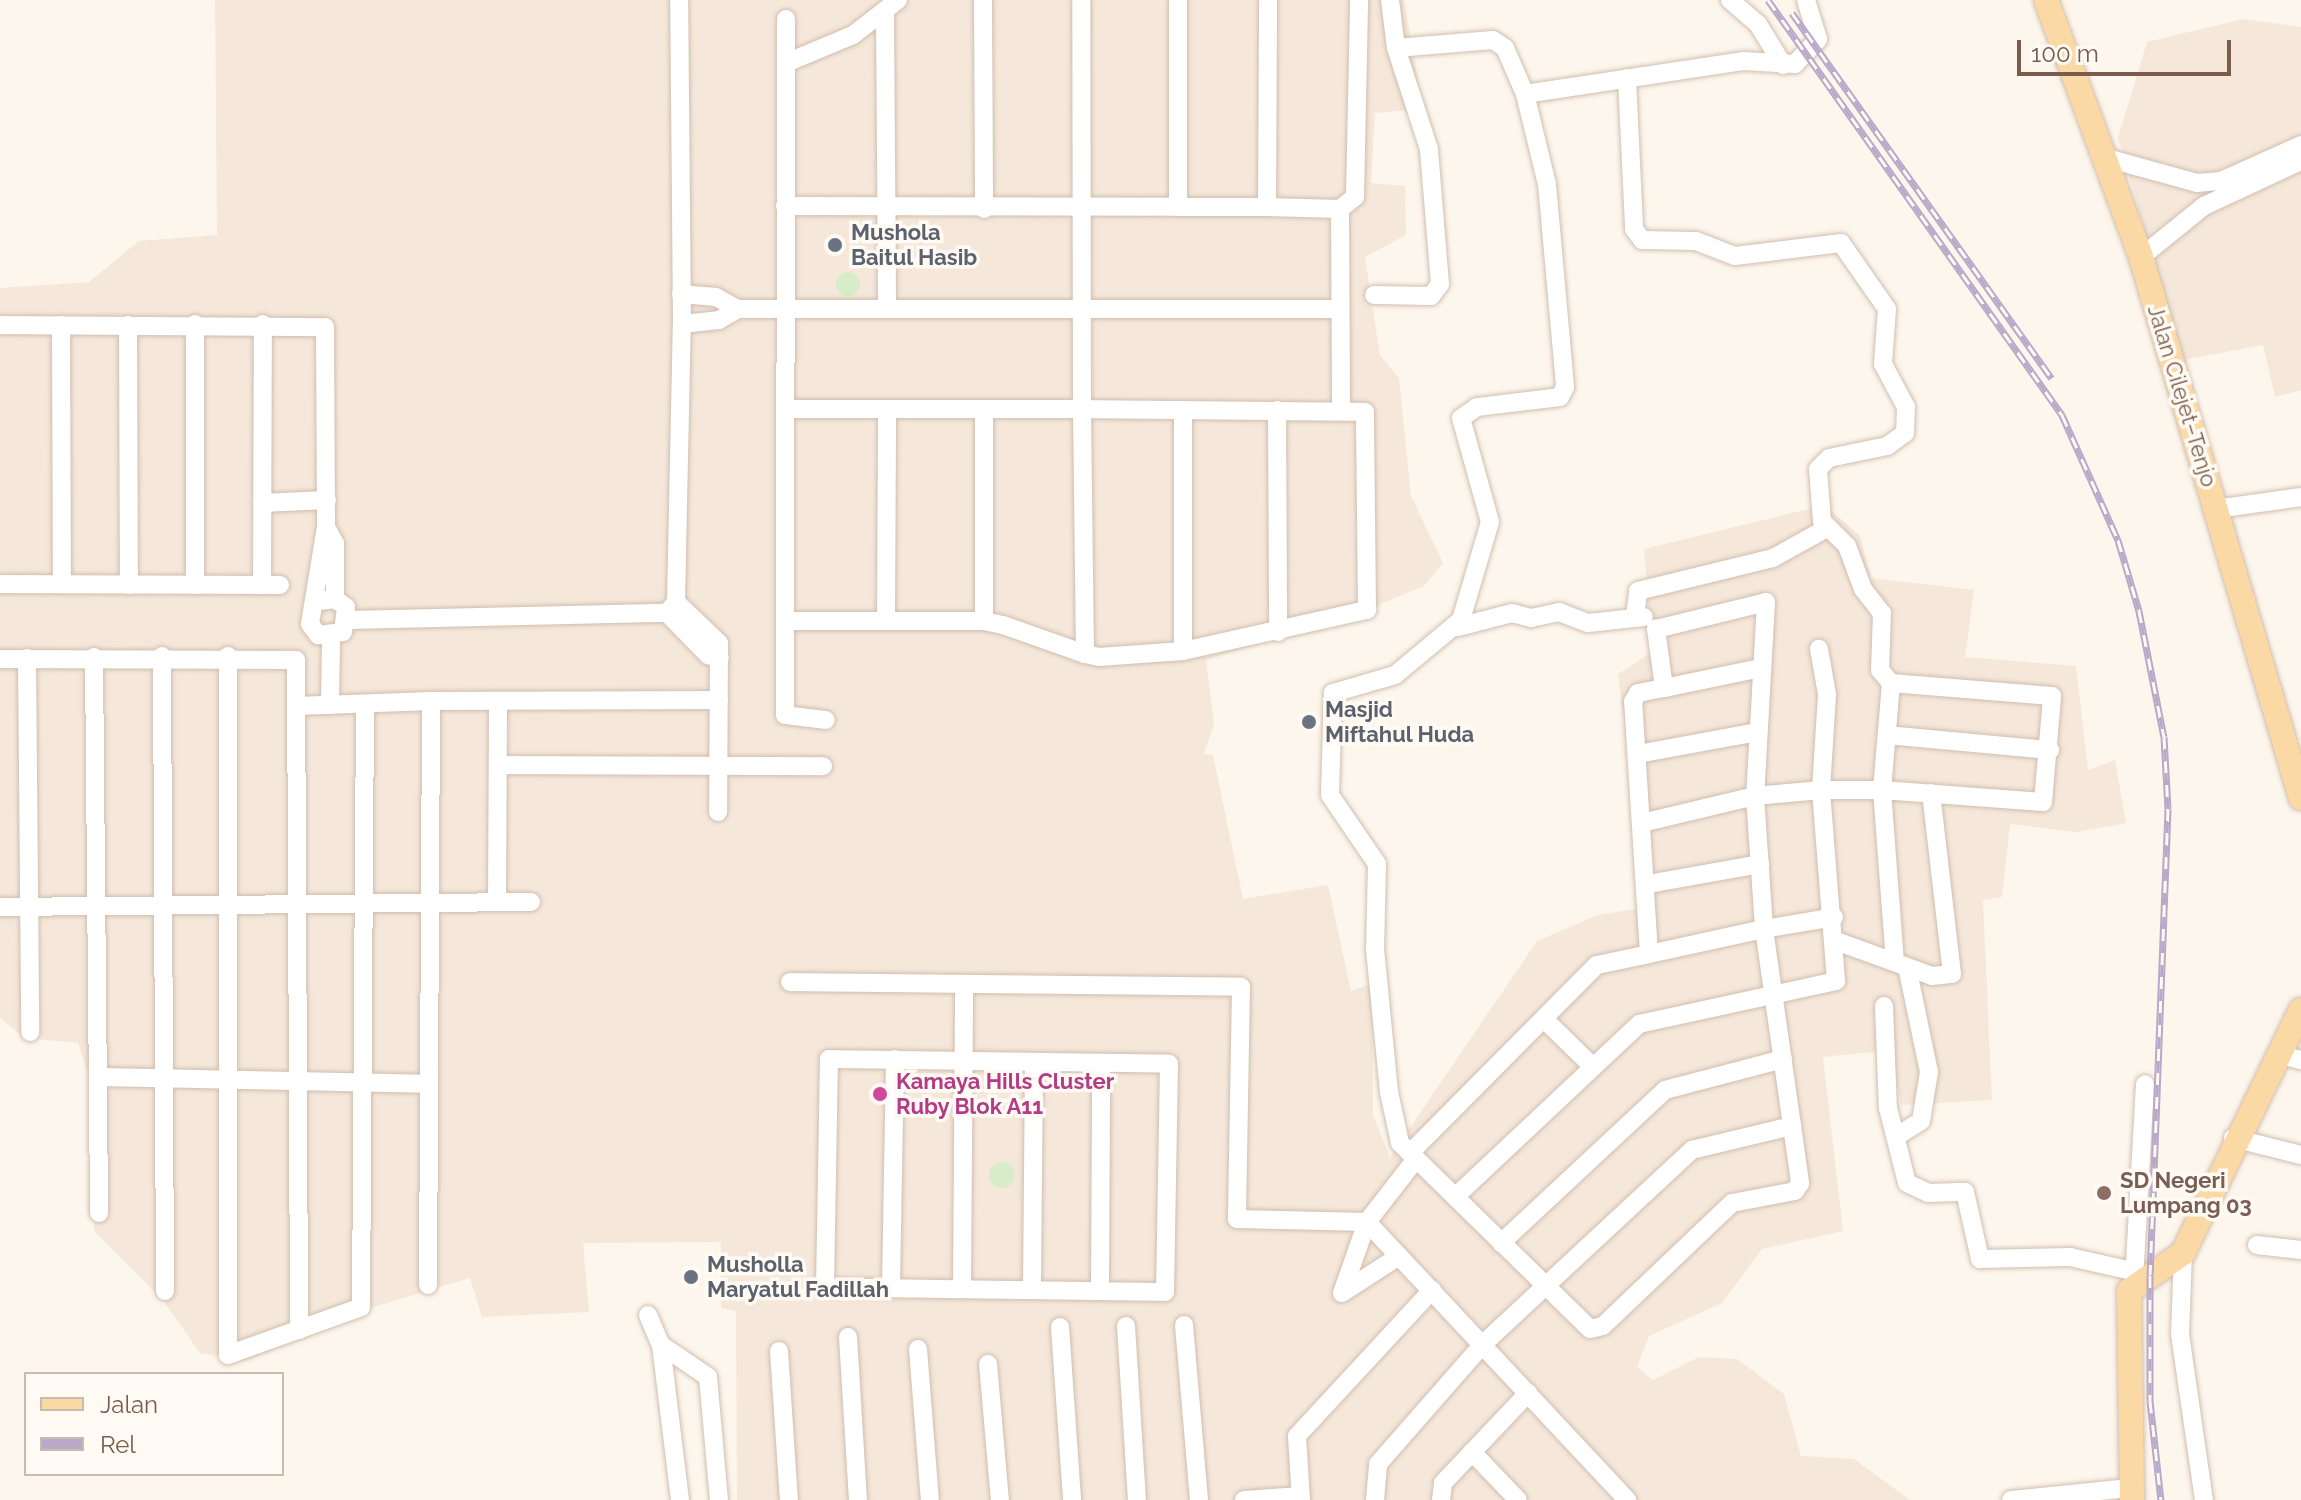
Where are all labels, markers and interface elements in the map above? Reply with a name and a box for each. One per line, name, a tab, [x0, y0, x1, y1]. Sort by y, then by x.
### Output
scale bar	[2021, 24, 2235, 74]
text: 100 m	[2031, 39, 2099, 68]
place label: Mushola Baitul Hasib	[851, 219, 978, 270]
marker: Mushola Baitul Hasib	[826, 236, 844, 254]
street label: Jalan Cilejet–Tenjo	[2142, 302, 2222, 490]
place label: Masjid Miftahul Huda	[1325, 696, 1475, 748]
marker: Masjid Miftahul Huda	[1300, 713, 1318, 731]
place label: Kamaya Hills Cluster Ruby Blok A11	[896, 1068, 1114, 1120]
marker: Kamaya Hills Cluster Ruby Blok A11	[871, 1085, 889, 1103]
place label: SD Negeri Lumpang 03	[2120, 1167, 2252, 1218]
marker: SD Negeri Lumpang 03	[2095, 1184, 2113, 1202]
place label: Musholla Maryatul Fadillah	[707, 1251, 890, 1302]
marker: Musholla Maryatul Fadillah	[682, 1268, 700, 1286]
legend	[24, 1372, 284, 1476]
text: Jalan	[100, 1390, 158, 1419]
text: Rel	[100, 1430, 136, 1459]

